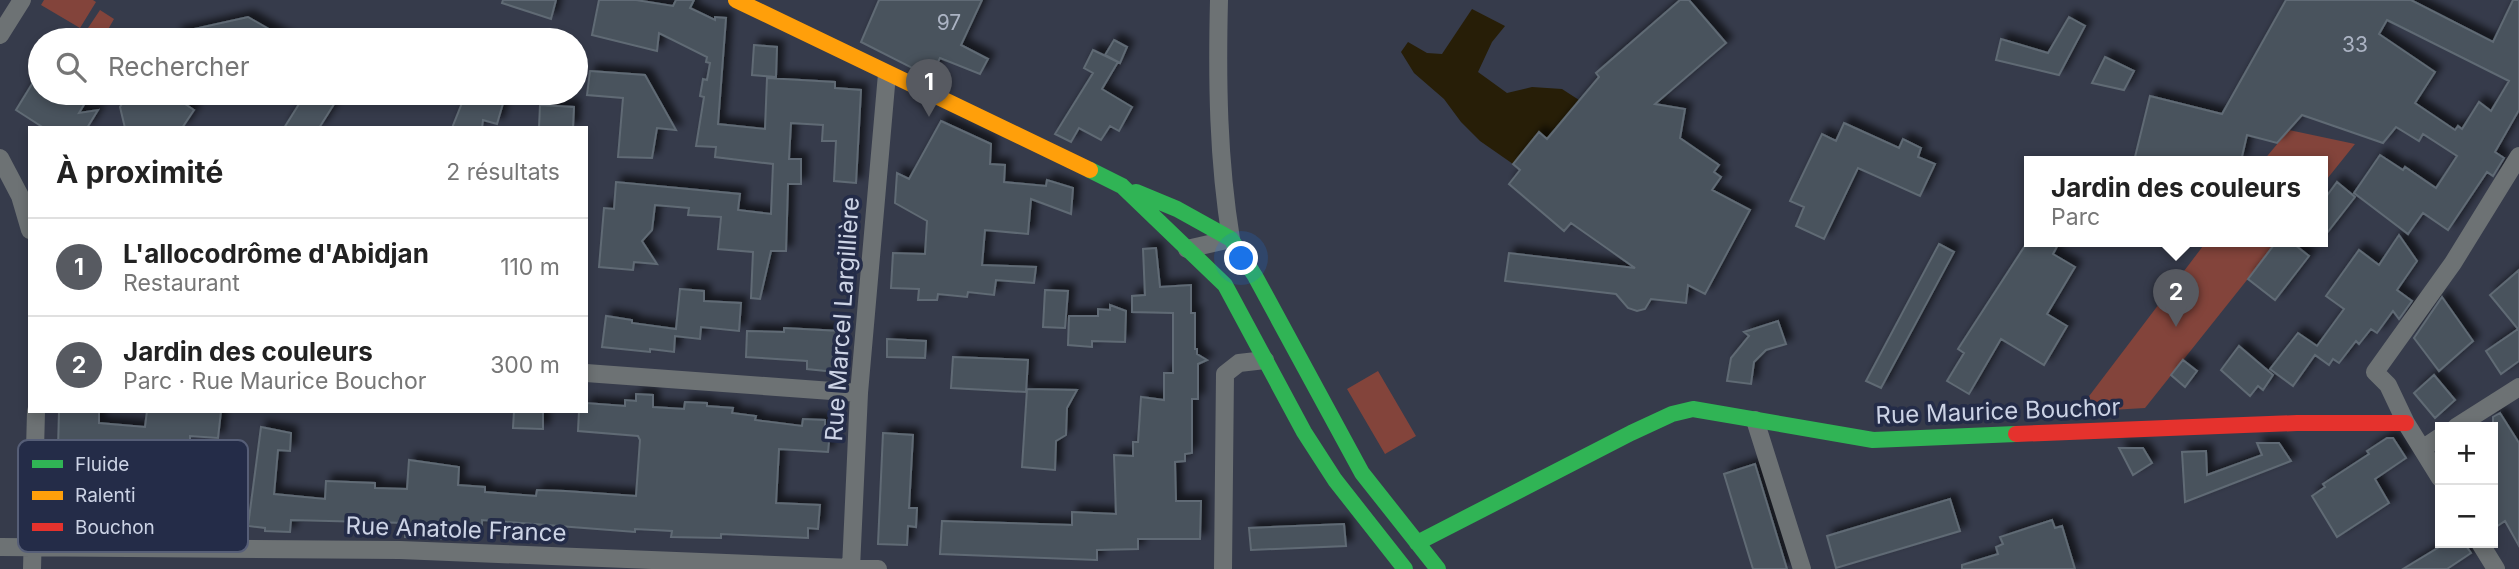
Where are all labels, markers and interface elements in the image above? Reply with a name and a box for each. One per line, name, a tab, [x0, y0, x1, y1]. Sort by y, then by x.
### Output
house number: 97	[937, 10, 961, 35]
search box	[28, 28, 588, 105]
house number: 33	[2342, 32, 2368, 57]
icon: search	[52, 48, 90, 86]
text: Rechercher	[108, 51, 249, 82]
pin: 1	[906, 59, 952, 117]
text: À proximité	[56, 154, 223, 190]
popup	[2024, 156, 2328, 247]
text: 2 résultats	[446, 158, 560, 186]
text: Jardin des couleurs	[2051, 172, 2301, 203]
street label: Rue Marcel Largillière	[819, 196, 865, 442]
text: Parc	[2051, 203, 2100, 231]
text: L'allocodrôme d'Abidjan	[123, 238, 429, 269]
your location	[1224, 241, 1258, 275]
text: 1	[74, 253, 84, 281]
text: 110 m	[500, 253, 560, 281]
text: Restaurant	[123, 269, 240, 297]
pin: 2	[2153, 269, 2199, 327]
text: Jardin des couleurs	[123, 336, 373, 367]
text: 2	[72, 351, 86, 379]
text: 300 m	[490, 351, 560, 379]
text: Parc · Rue Maurice Bouchor	[123, 367, 426, 395]
street label: Rue Maurice Bouchor	[1875, 392, 2121, 430]
map controls	[2435, 422, 2498, 548]
button: +	[2435, 422, 2498, 485]
legend	[18, 440, 248, 552]
text: Fluide	[75, 453, 129, 476]
text: Ralenti	[75, 484, 136, 507]
button: −	[2435, 485, 2498, 548]
street label: Rue Anatole France	[345, 511, 567, 547]
text: Bouchon	[75, 516, 155, 539]

